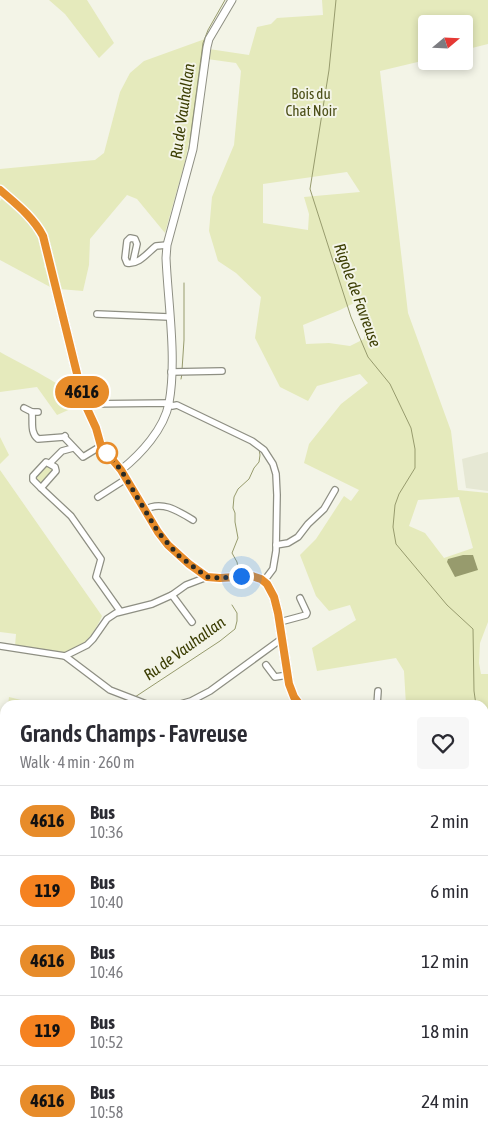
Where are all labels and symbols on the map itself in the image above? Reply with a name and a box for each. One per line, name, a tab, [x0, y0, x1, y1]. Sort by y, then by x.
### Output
north arrow	[418, 15, 472, 70]
water label: Ru de Vauhallan	[166, 62, 198, 160]
park label: Bois du Chat Noir	[285, 85, 337, 119]
water label: Rigole de Favreuse	[330, 241, 385, 350]
line badge: 4616	[47, 376, 117, 408]
unlabelled marker	[96, 442, 118, 464]
your location	[229, 564, 254, 589]
water label: Ru de Vauhallan	[140, 612, 228, 684]

